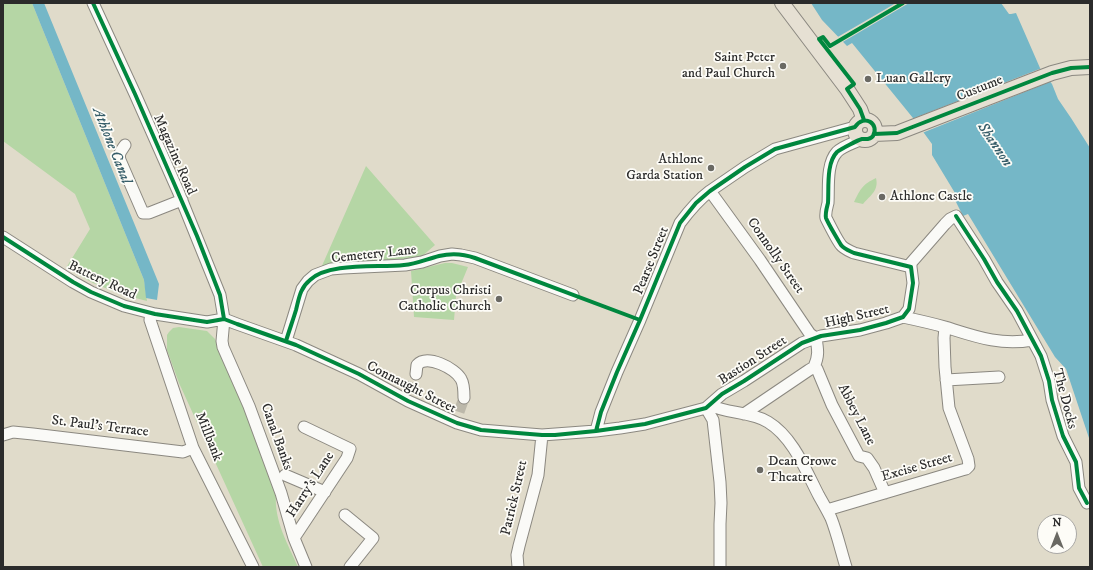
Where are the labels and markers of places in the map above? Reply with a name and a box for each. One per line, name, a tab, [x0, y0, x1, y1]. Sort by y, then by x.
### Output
place label: Saint Peter and Paul Church	[682, 50, 775, 82]
marker: Saint Peter and Paul Church	[778, 61, 788, 71]
place label: Luan Gallery	[876, 71, 951, 87]
marker: Luan Gallery	[863, 74, 873, 84]
place label: Athlone Garda Station	[626, 152, 703, 184]
marker: Athlone Garda Station	[706, 163, 716, 173]
place label: Athlone Castle	[890, 189, 972, 205]
marker: Athlone Castle	[877, 192, 887, 202]
place label: Corpus Christi Catholic Church	[399, 283, 491, 316]
marker: Corpus Christi Catholic Church	[494, 294, 504, 304]
place label: Dean Crowe Theatre	[768, 454, 836, 486]
marker: Dean Crowe Theatre	[755, 465, 765, 475]

